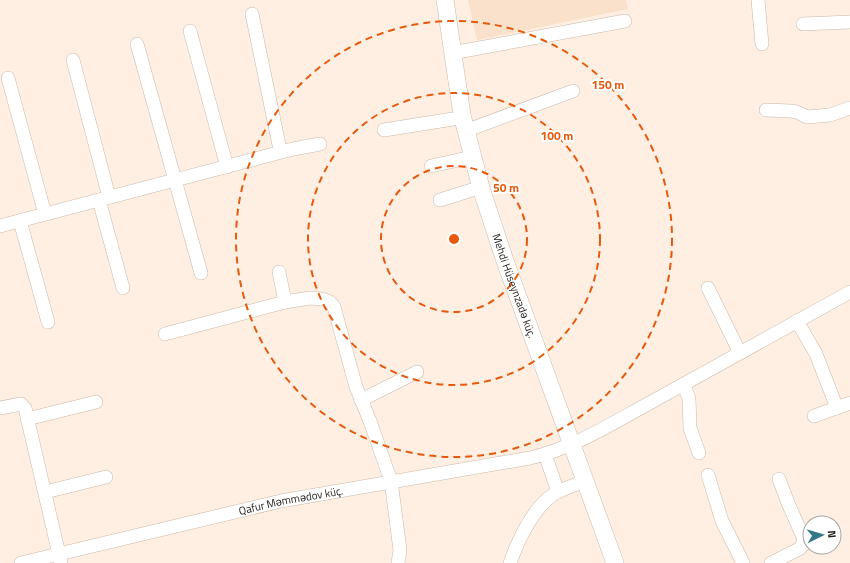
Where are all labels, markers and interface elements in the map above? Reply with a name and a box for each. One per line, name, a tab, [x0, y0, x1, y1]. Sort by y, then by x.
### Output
text: 150 m	[592, 75, 624, 94]
text: 100 m	[541, 126, 573, 145]
text: 50 m	[493, 178, 519, 197]
centre of rings	[447, 232, 461, 246]
street label: Mehdi Hüseynzadə küç.	[489, 232, 540, 340]
street label: Qafur Məmmədov küç.	[237, 482, 344, 519]
north arrow	[802, 515, 842, 555]
text: N	[824, 530, 840, 539]

